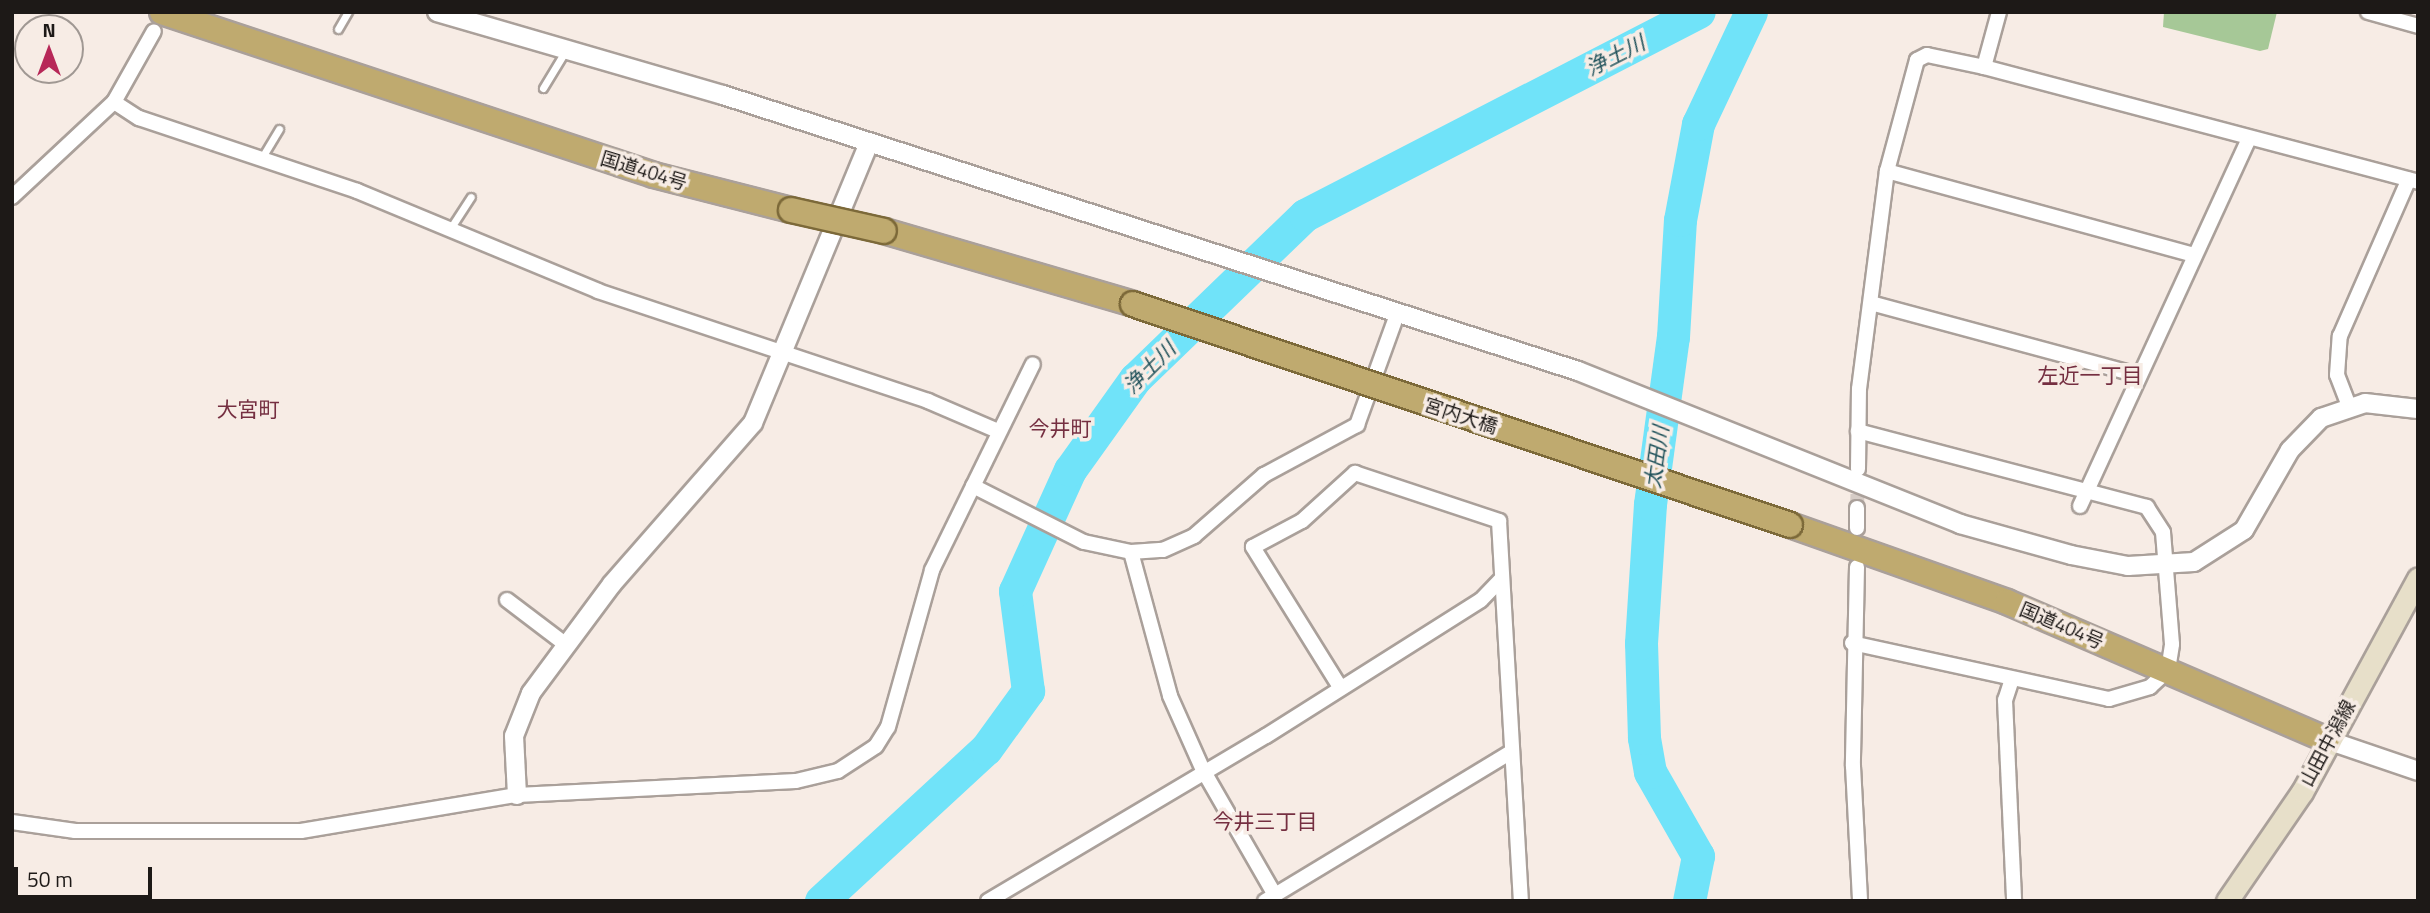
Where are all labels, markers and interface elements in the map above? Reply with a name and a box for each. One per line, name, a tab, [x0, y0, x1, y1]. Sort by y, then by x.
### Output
north arrow	[14, 14, 84, 84]
text: N	[42, 15, 56, 44]
water label: 浄土川	[1581, 29, 1649, 81]
street label: 国道404号	[598, 146, 690, 194]
water label: 浄土川	[1118, 336, 1180, 398]
district label: 左近一丁目	[2038, 362, 2142, 388]
street label: 宮内大橋	[1421, 392, 1501, 438]
district label: 大宮町	[217, 396, 279, 422]
district label: 今井町	[1029, 415, 1091, 441]
water label: 太田川	[1639, 424, 1673, 490]
street label: 国道404号	[2017, 597, 2107, 653]
street label: 山田中潟線	[2295, 696, 2359, 790]
district label: 今井三丁目	[1213, 808, 1317, 834]
scale bar	[18, 853, 156, 897]
text: 50 m	[27, 863, 73, 895]

